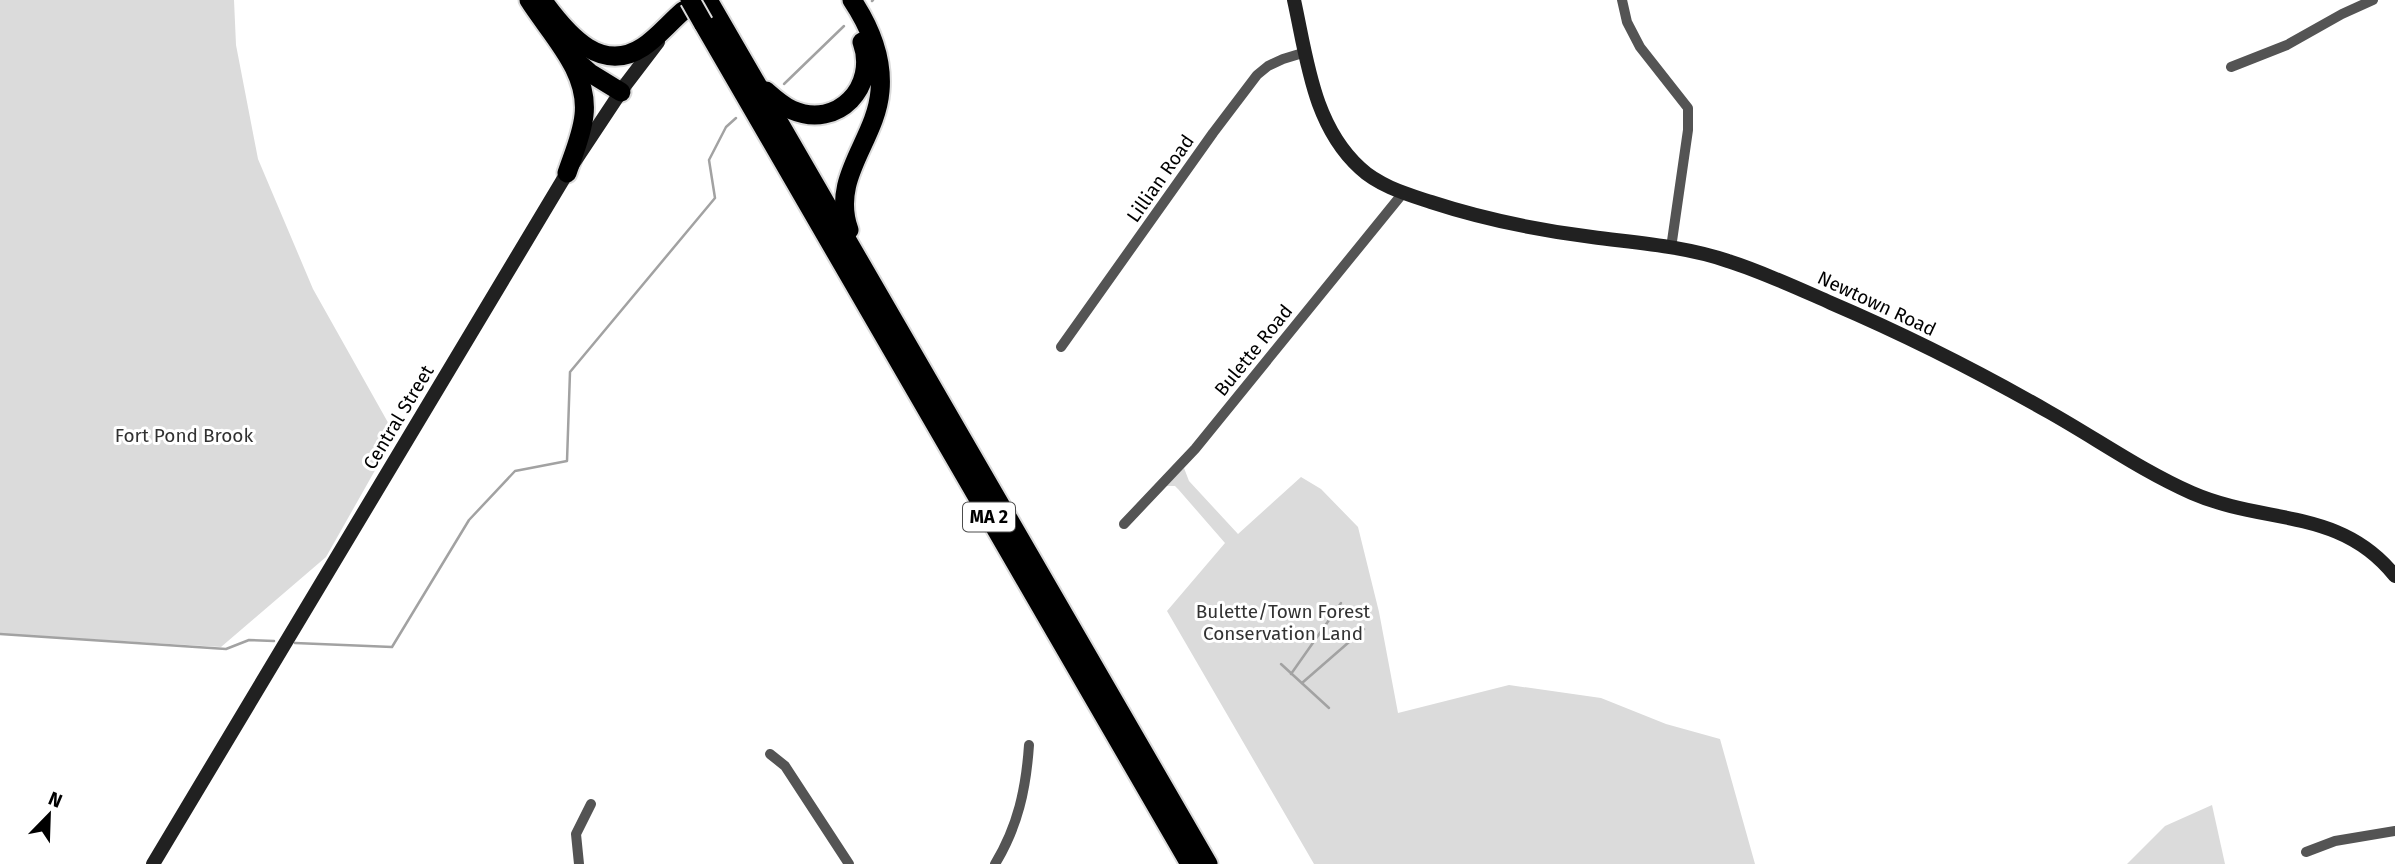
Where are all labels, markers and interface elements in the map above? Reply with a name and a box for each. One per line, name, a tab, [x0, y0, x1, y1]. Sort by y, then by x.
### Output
street label: Lillian Road	[1122, 130, 1199, 227]
street label: Newtown Road	[1814, 266, 1940, 341]
street label: Bulette Road	[1209, 300, 1297, 401]
street label: Central Street	[358, 361, 439, 474]
park label: Fort Pond Brook	[115, 424, 253, 447]
road number: MA 2	[963, 503, 1015, 532]
park label: Bulette/Town Forest Conservation Land	[1196, 600, 1370, 645]
north arrow	[14, 780, 84, 850]
text: N	[45, 787, 66, 813]

